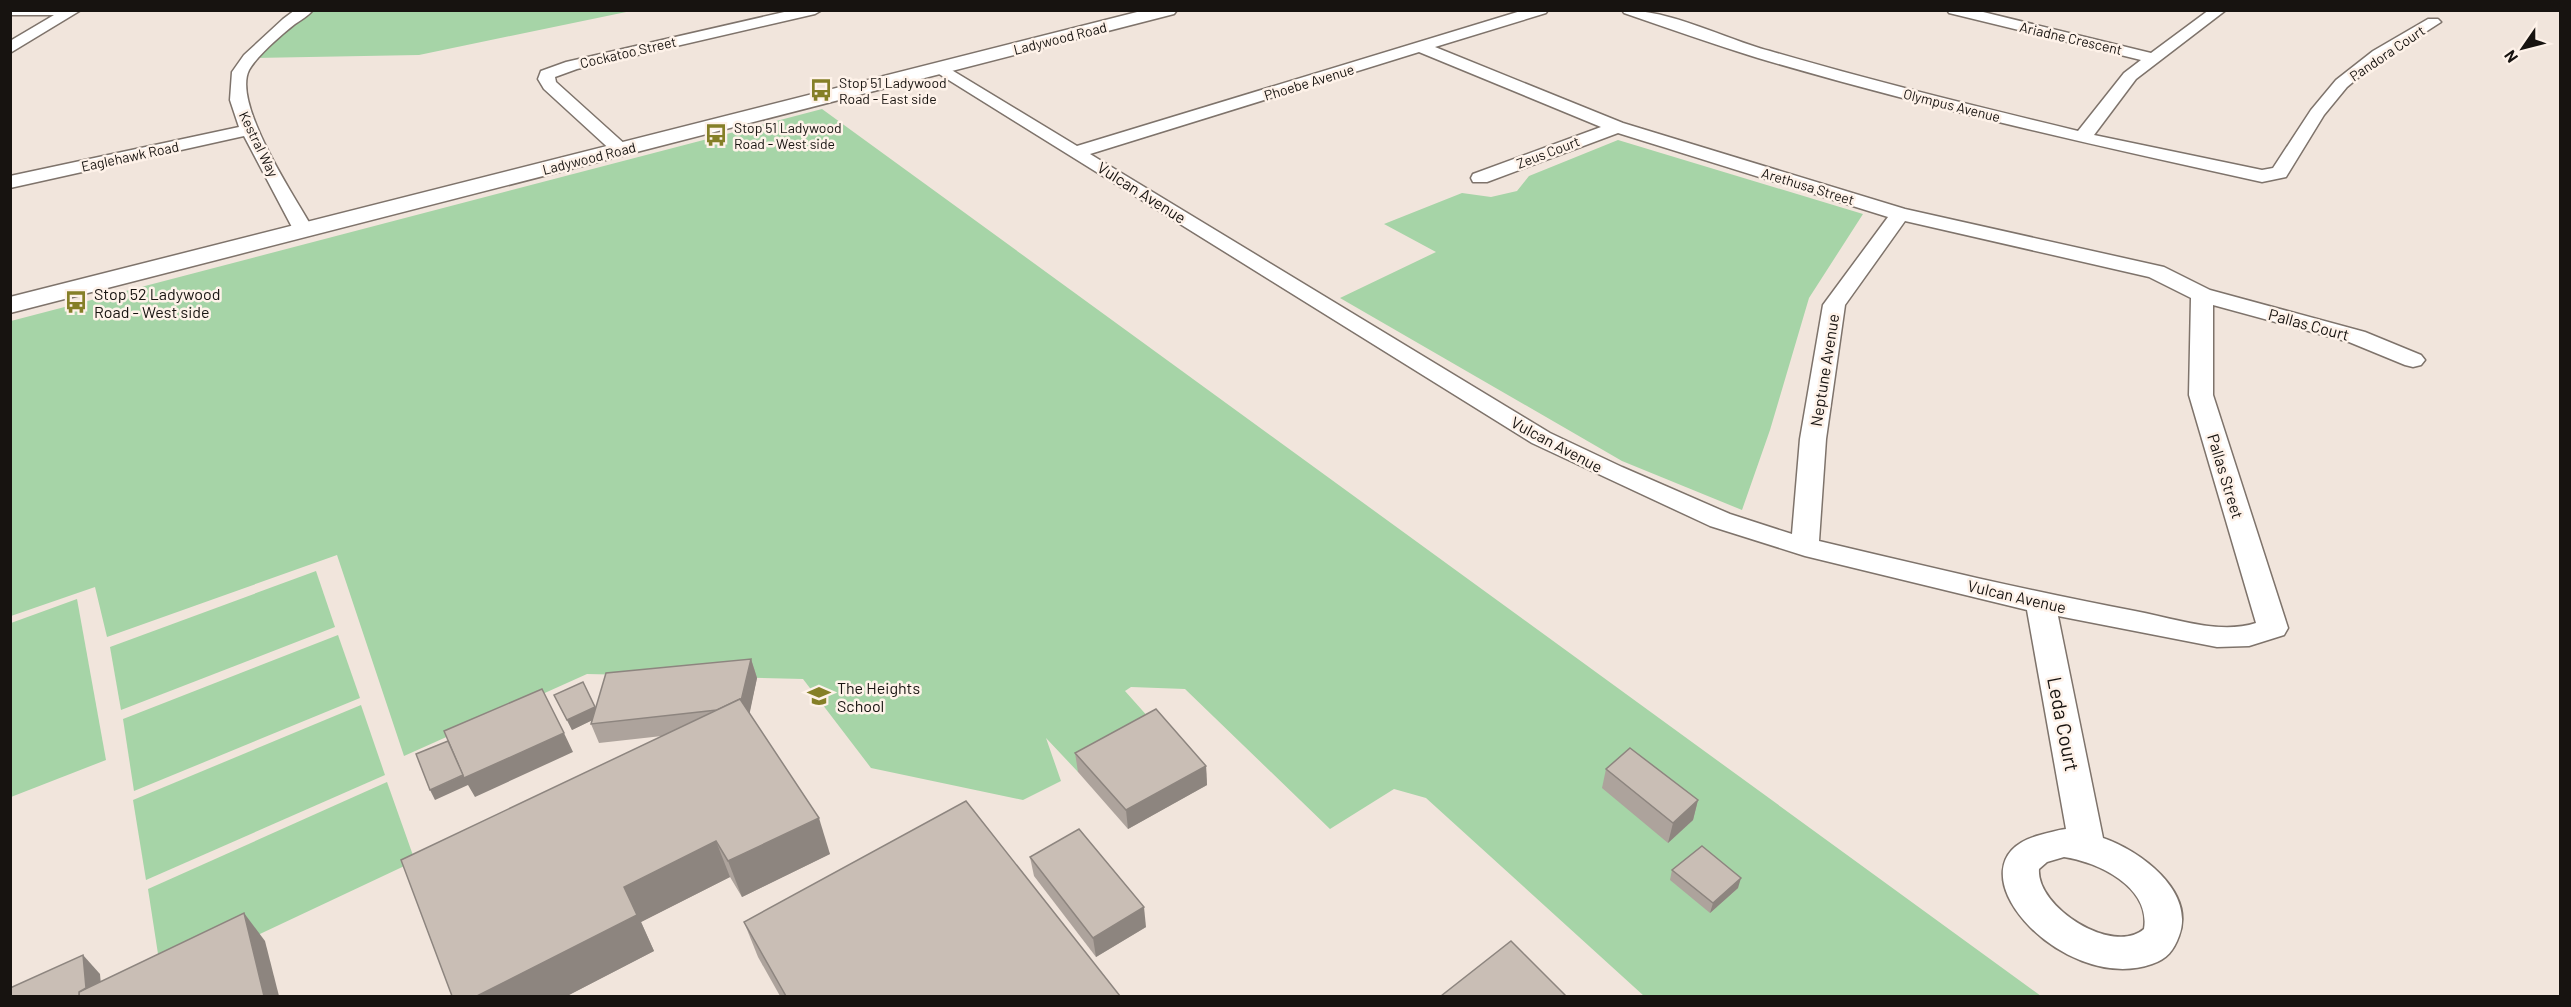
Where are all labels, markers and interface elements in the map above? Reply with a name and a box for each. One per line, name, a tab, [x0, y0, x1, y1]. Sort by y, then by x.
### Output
street label: Ladywood Road	[1012, 18, 1108, 58]
street label: Ariadne Crescent	[2018, 18, 2124, 58]
north arrow	[2493, 18, 2553, 78]
street label: Pandora Court	[2346, 22, 2428, 84]
street label: Cockatoo Street	[578, 33, 678, 71]
text: N	[2499, 47, 2521, 67]
street label: Phoebe Avenue	[1262, 60, 1356, 104]
place label: Stop 51 Ladywood Road - East side	[839, 74, 947, 107]
bus stop icon: Stop 51 Ladywood Road - East side	[808, 77, 834, 103]
street label: Olympus Avenue	[1902, 85, 2002, 125]
street label: Kestral Way	[236, 108, 282, 180]
place label: Stop 51 Ladywood Road - West side	[734, 119, 842, 152]
bus stop icon: Stop 51 Ladywood Road - West side	[703, 122, 729, 148]
street label: Zeus Court	[1514, 132, 1582, 172]
street label: Eaglehawk Road	[80, 137, 180, 175]
street label: Ladywood Road	[541, 138, 637, 178]
street label: Vulcan Avenue	[1094, 157, 1190, 227]
street label: Arethusa Street	[1760, 164, 1856, 208]
place label: Stop 52 Ladywood Road - West side	[94, 284, 221, 321]
bus stop icon: Stop 52 Ladywood Road - West side	[63, 289, 89, 315]
street label: Pallas Court	[2267, 304, 2351, 344]
street label: Neptune Avenue	[1806, 312, 1842, 428]
street label: Vulcan Avenue	[1508, 412, 1606, 476]
street label: Pallas Street	[2204, 431, 2248, 521]
street label: Vulcan Avenue	[1966, 575, 2068, 617]
street label: Leda Court	[2043, 675, 2085, 773]
place label: The Heights School	[837, 678, 920, 715]
school or university icon: The Heights School	[806, 683, 832, 709]

